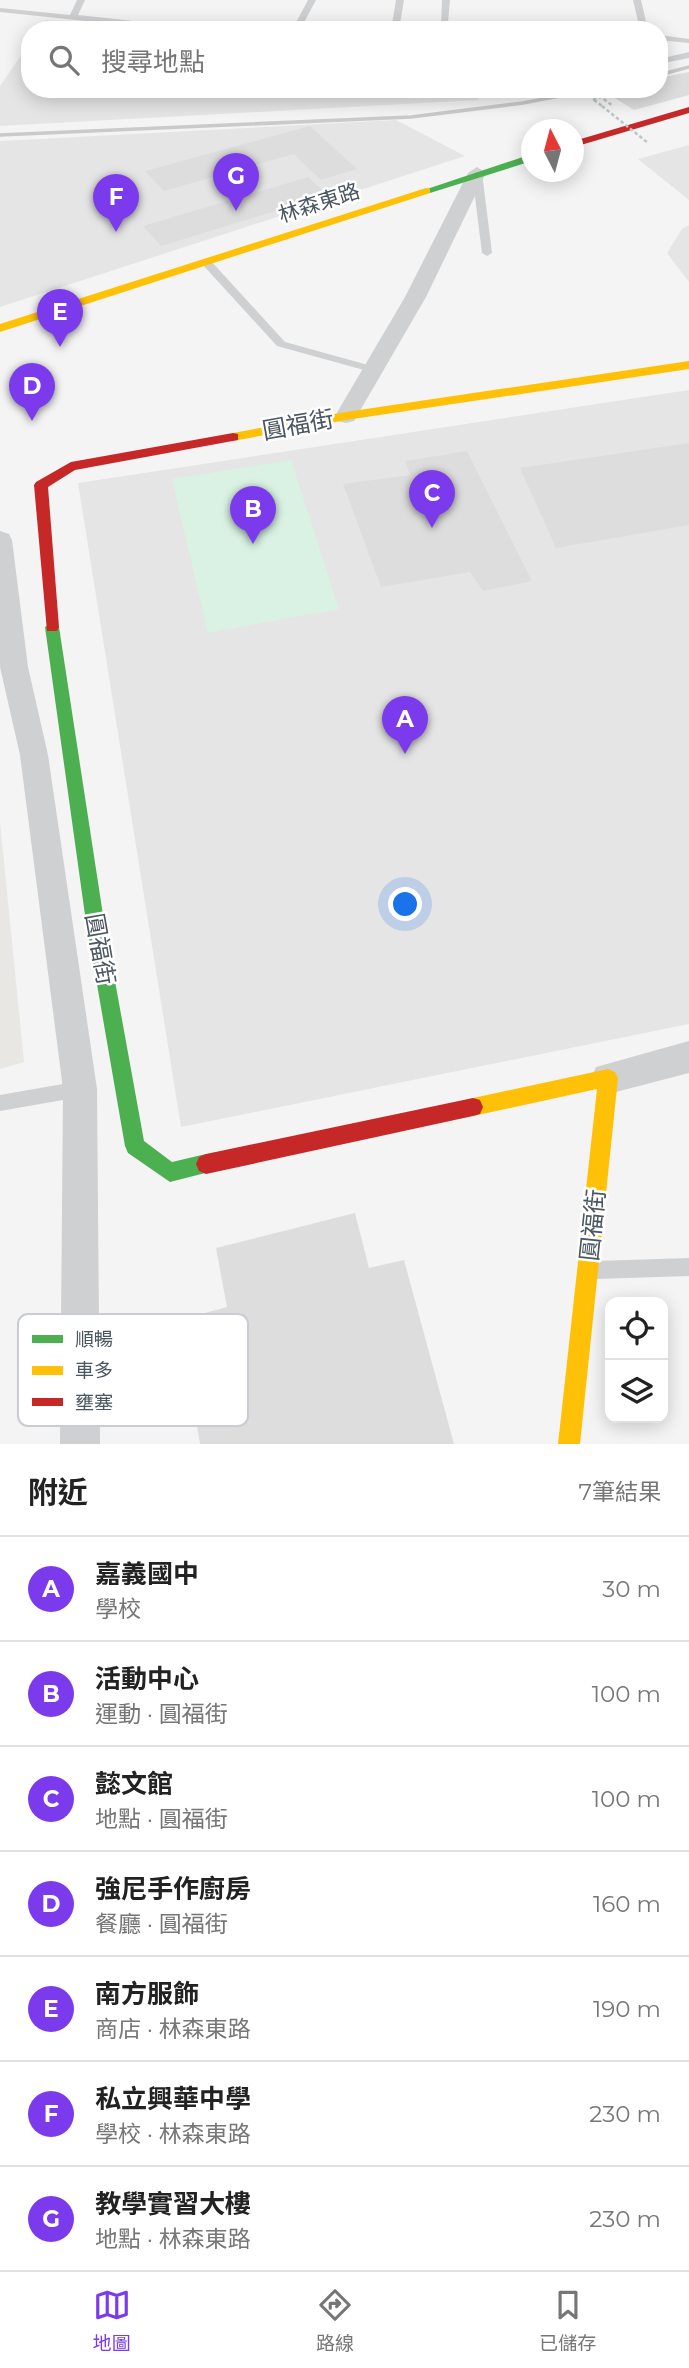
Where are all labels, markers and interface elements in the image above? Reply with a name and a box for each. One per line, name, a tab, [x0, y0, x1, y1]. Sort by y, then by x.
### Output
search box	[21, 21, 668, 98]
icon: search	[45, 41, 83, 79]
text: 搜尋地點	[101, 46, 205, 78]
north arrow	[521, 119, 584, 182]
pin: G	[213, 153, 259, 211]
pin: F	[93, 174, 139, 232]
street label: 林森東路	[275, 178, 363, 227]
pin: E	[37, 289, 83, 347]
pin: D	[9, 363, 55, 421]
street label: 圓福街	[260, 404, 336, 445]
pin: C	[409, 470, 455, 528]
pin: B	[230, 486, 276, 544]
pin: A	[382, 696, 428, 754]
your location	[388, 887, 422, 921]
street label: 圓福街	[80, 911, 121, 987]
street label: 圓福街	[574, 1188, 611, 1262]
map controls	[605, 1297, 668, 1423]
button: locate	[605, 1297, 668, 1360]
legend	[18, 1314, 248, 1426]
text: 順暢	[75, 1328, 113, 1351]
text: 車多	[75, 1359, 113, 1382]
button: layers	[605, 1360, 668, 1423]
text: 壅塞	[75, 1391, 113, 1414]
text: 附近	[28, 1474, 88, 1511]
text: 7筆結果	[578, 1478, 661, 1506]
text: 嘉義國中	[95, 1558, 199, 1590]
text: A	[42, 1575, 60, 1603]
text: 30 m	[602, 1575, 661, 1603]
text: 學校	[95, 1595, 141, 1623]
text: 活動中心	[95, 1663, 199, 1695]
text: B	[42, 1680, 60, 1708]
text: 100 m	[592, 1680, 661, 1708]
text: 運動 · 圓福街	[95, 1700, 228, 1728]
text: 懿文館	[95, 1768, 173, 1800]
text: C	[43, 1785, 59, 1813]
text: 100 m	[592, 1785, 661, 1813]
text: 地點 · 圓福街	[95, 1805, 228, 1833]
text: 強尼手作廚房	[95, 1873, 251, 1905]
text: D	[42, 1890, 61, 1918]
text: 160 m	[593, 1890, 661, 1918]
text: 餐廳 · 圓福街	[95, 1910, 228, 1938]
text: 南方服飾	[95, 1978, 199, 2010]
text: E	[43, 1995, 59, 2023]
text: 190 m	[593, 1995, 661, 2023]
text: 商店 · 林森東路	[95, 2015, 251, 2043]
text: 私立興華中學	[95, 2083, 251, 2115]
text: F	[44, 2100, 58, 2128]
text: 230 m	[589, 2100, 661, 2128]
text: 學校 · 林森東路	[95, 2120, 251, 2148]
text: 教學實習大樓	[95, 2188, 251, 2220]
text: G	[42, 2205, 60, 2233]
text: 230 m	[589, 2205, 661, 2233]
text: 地點 · 林森東路	[95, 2225, 251, 2253]
tab: 地圖	[93, 2286, 131, 2355]
tab: 路線	[316, 2286, 354, 2355]
tab: 已儲存	[539, 2286, 596, 2355]

